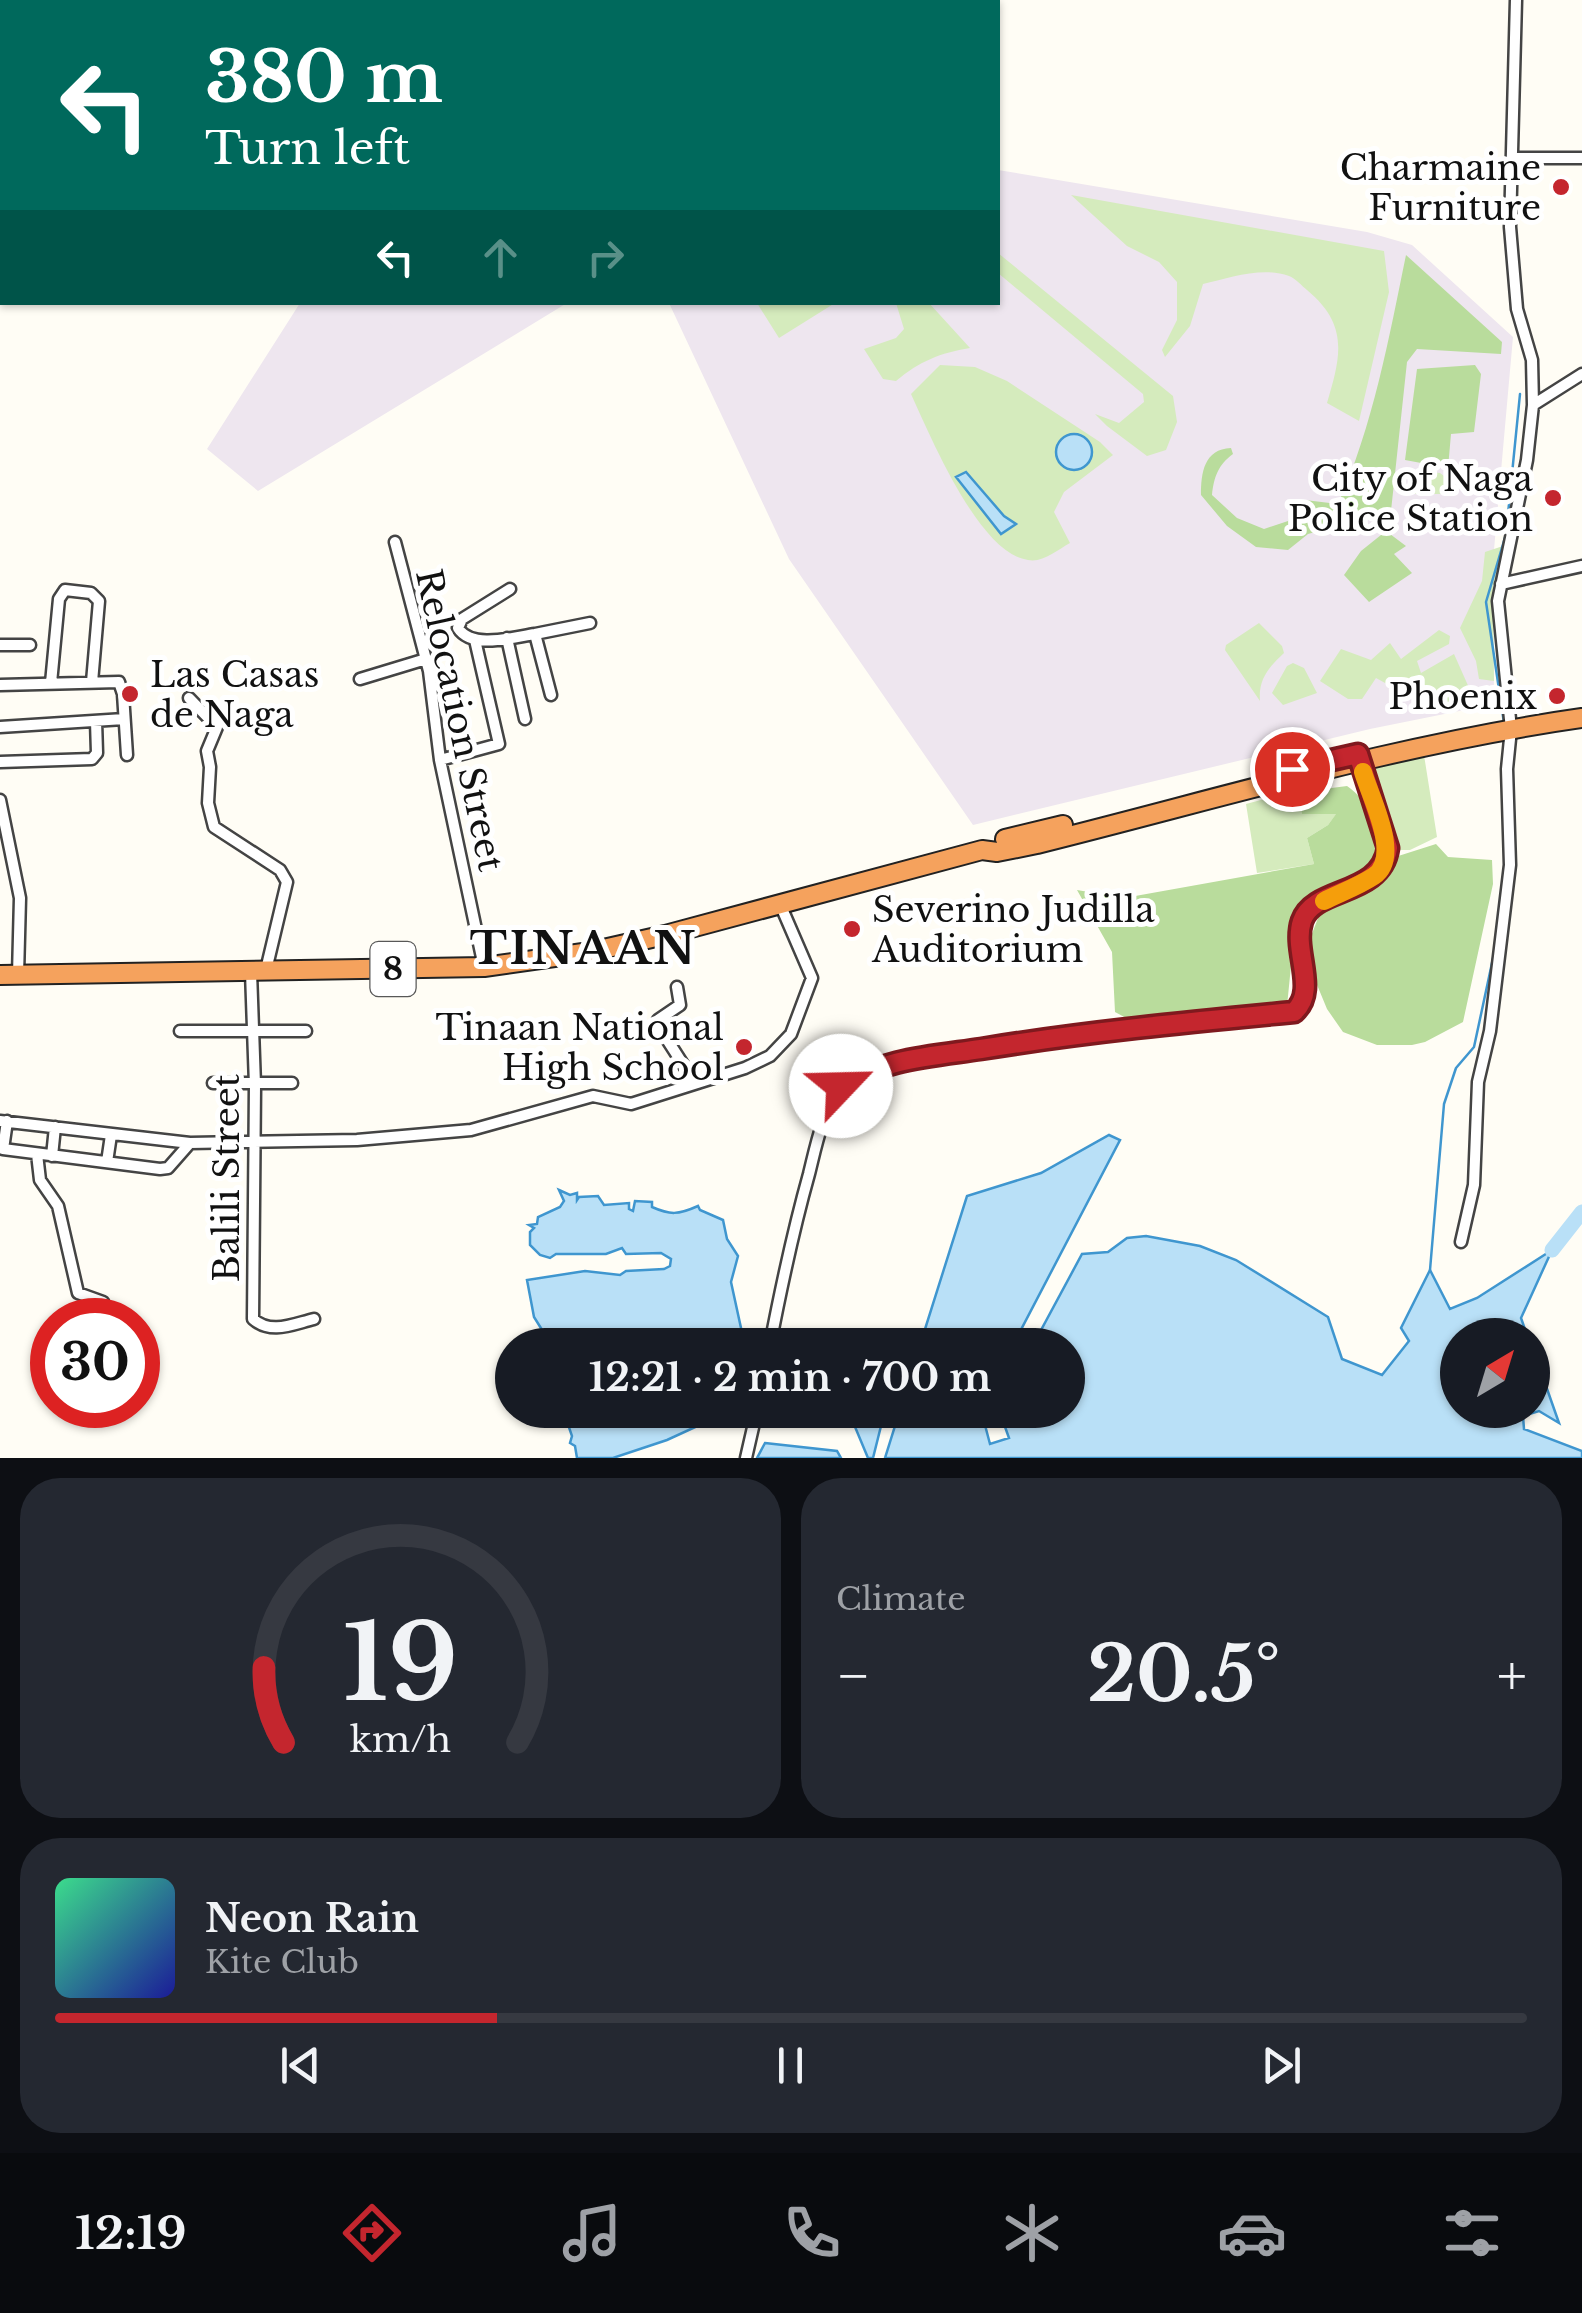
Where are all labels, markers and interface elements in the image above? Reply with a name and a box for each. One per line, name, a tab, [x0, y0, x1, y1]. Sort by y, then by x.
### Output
text: 380 m	[205, 34, 443, 121]
icon: left	[40, 40, 170, 170]
text: Turn left	[205, 120, 410, 176]
place label: Charmaine Furniture	[1340, 146, 1541, 229]
marker: Charmaine Furniture	[1550, 176, 1572, 198]
icon: left	[368, 230, 423, 285]
icon: ahead	[473, 230, 528, 285]
icon: right	[578, 230, 633, 285]
place label: City of Naga Police Station	[1288, 457, 1534, 540]
marker: City of Naga Police Station	[1542, 487, 1564, 509]
street label: Relocation Street	[407, 565, 513, 875]
place label: Las Casas de Naga	[150, 653, 319, 736]
place label: Phoenix	[1389, 675, 1537, 718]
marker: Las Casas de Naga	[119, 683, 141, 705]
marker: Phoenix	[1546, 685, 1568, 707]
pin	[1250, 727, 1335, 812]
icon: arrive	[1265, 742, 1320, 797]
place label: Severino Judilla Auditorium	[871, 888, 1155, 971]
marker: Severino Judilla Auditorium	[841, 918, 863, 940]
district label: TINAAN	[470, 920, 698, 976]
road number: 8	[370, 942, 416, 996]
place label: Tinaan National High School	[435, 1006, 724, 1089]
position arrow	[789, 1034, 893, 1138]
marker: Tinaan National High School	[733, 1036, 755, 1058]
street label: Balili Street	[205, 1074, 248, 1282]
speed limit sign: 30	[30, 1298, 160, 1428]
north arrow	[1440, 1318, 1550, 1428]
map controls	[1440, 1318, 1550, 1428]
text: 12:21 · 2 min · 700 m	[589, 1354, 991, 1401]
text: Climate	[836, 1579, 965, 1619]
text: 19	[343, 1599, 458, 1728]
text: 20.5°	[1087, 1628, 1280, 1721]
text: −	[836, 1642, 871, 1710]
text: +	[1497, 1642, 1527, 1710]
text: km/h	[350, 1717, 451, 1762]
text: Neon Rain	[205, 1895, 419, 1942]
text: Kite Club	[205, 1942, 359, 1982]
icon: previous	[273, 2038, 328, 2093]
icon: pause	[763, 2038, 818, 2093]
icon: next	[1254, 2038, 1309, 2093]
icon: directions	[337, 2198, 407, 2268]
icon: music	[557, 2198, 627, 2268]
icon: phone	[777, 2198, 847, 2268]
icon: climate	[997, 2198, 1067, 2268]
icon: car	[1217, 2198, 1287, 2268]
icon: filters	[1437, 2198, 1507, 2268]
text: 12:19	[75, 2205, 187, 2261]

